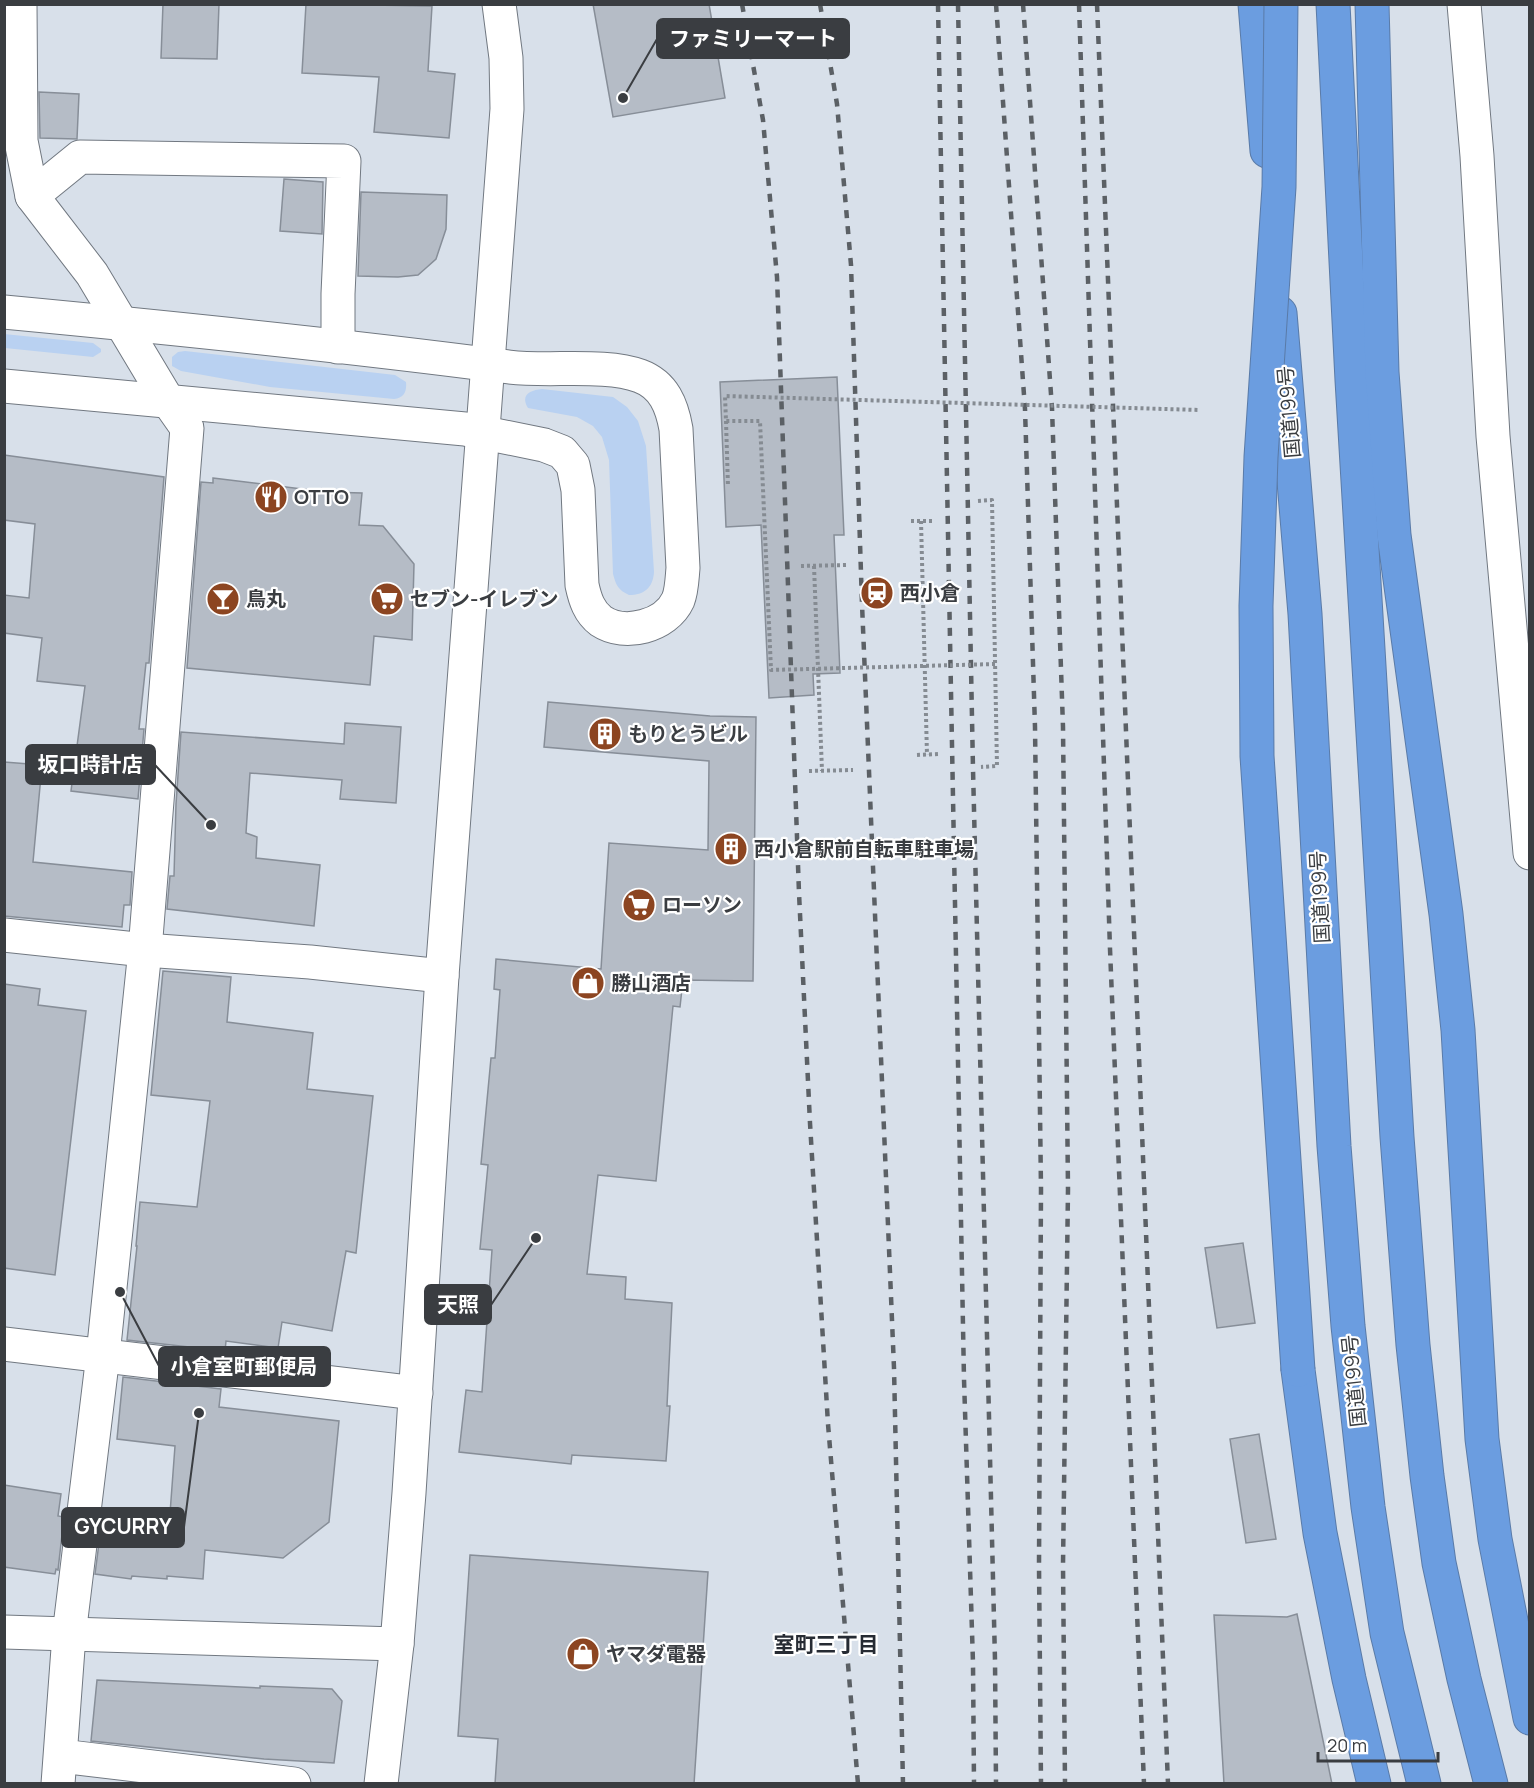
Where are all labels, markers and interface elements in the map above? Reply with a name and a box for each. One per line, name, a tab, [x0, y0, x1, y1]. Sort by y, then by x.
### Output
callout: ファミリーマート	[657, 19, 849, 58]
text: ファミリーマート	[669, 24, 837, 52]
street label: 国道199号	[1271, 365, 1306, 459]
restaurant icon: OTTO	[253, 479, 289, 515]
place label: OTTO	[294, 483, 349, 510]
station icon: 西小倉	[859, 575, 895, 611]
place label: 西小倉	[900, 579, 960, 606]
bar icon: 鳥丸	[205, 581, 241, 617]
supermarket icon: セブン-イレブン	[369, 581, 405, 617]
place label: 鳥丸	[246, 585, 286, 612]
place label: セブン-イレブン	[410, 585, 558, 612]
building icon: もりとうビル	[587, 716, 623, 752]
place label: もりとうビル	[628, 720, 748, 747]
callout: 坂口時計店	[26, 745, 155, 784]
text: 坂口時計店	[38, 750, 143, 778]
building icon: 西小倉駅前自転車駐車場	[713, 831, 749, 867]
place label: 西小倉駅前自転車駐車場	[754, 835, 974, 862]
street label: 国道199号	[1304, 850, 1335, 944]
supermarket icon: ローソン	[621, 887, 657, 923]
place label: ローソン	[662, 891, 742, 918]
shop icon: 勝山酒店	[570, 965, 606, 1001]
place label: 勝山酒店	[611, 969, 691, 996]
callout: 天照	[425, 1285, 491, 1324]
text: 天照	[437, 1290, 479, 1318]
street label: 国道199号	[1335, 1334, 1372, 1429]
callout: 小倉室町郵便局	[159, 1347, 330, 1386]
text: 小倉室町郵便局	[171, 1352, 318, 1380]
callout: GYCURRY	[62, 1508, 184, 1547]
text: GYCURRY	[74, 1512, 172, 1540]
district label: 室町三丁目	[774, 1630, 879, 1658]
shop icon: ヤマダ電器	[565, 1636, 601, 1672]
place label: ヤマダ電器	[606, 1640, 706, 1667]
scale bar	[1318, 1725, 1438, 1763]
text: 20 m	[1327, 1733, 1367, 1757]

